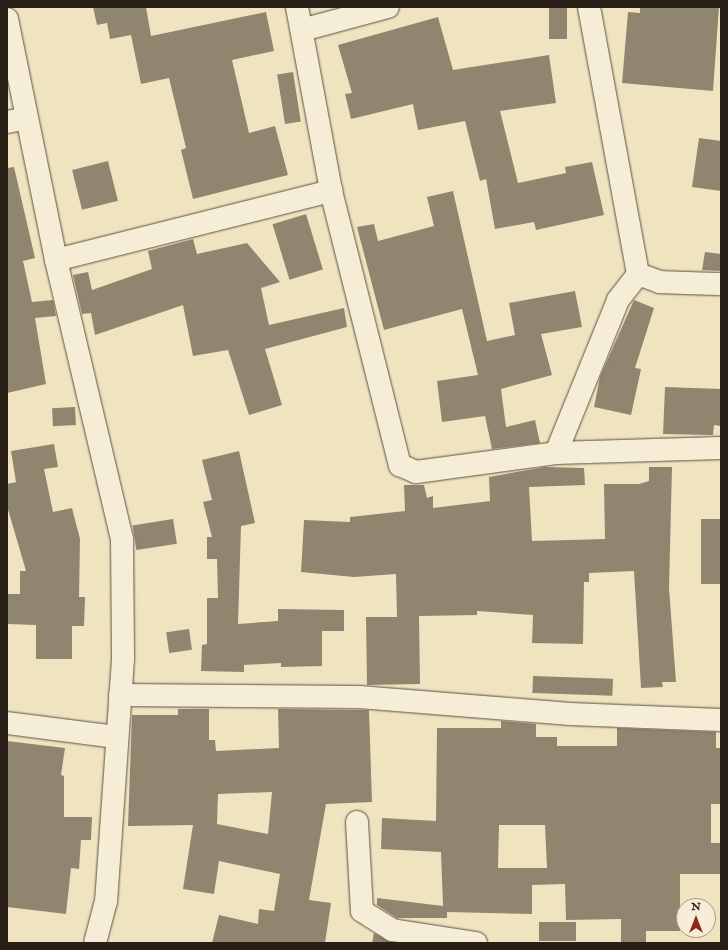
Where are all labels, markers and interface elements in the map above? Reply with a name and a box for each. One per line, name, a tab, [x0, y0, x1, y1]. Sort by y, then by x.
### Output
north arrow	[676, 898, 716, 938]
text: N	[691, 900, 701, 914]

